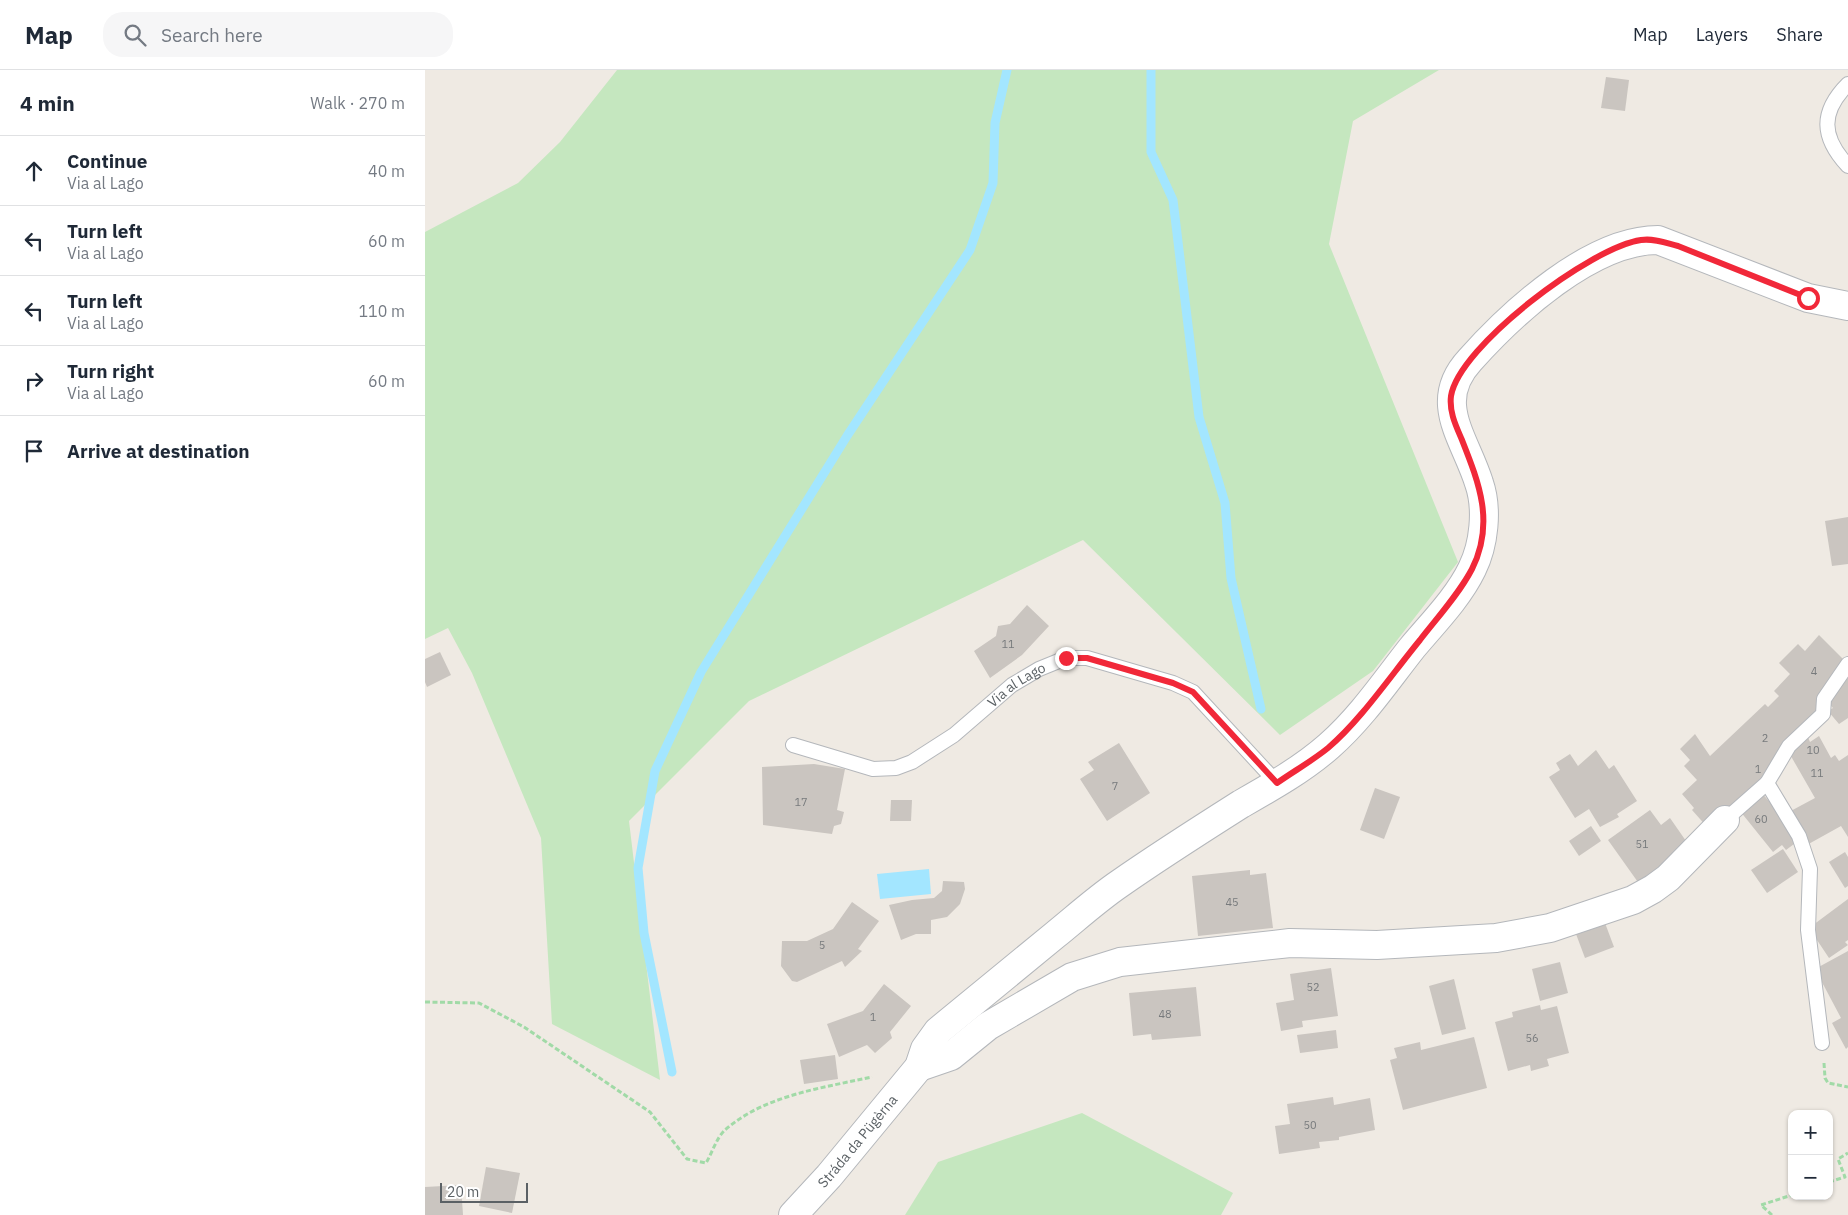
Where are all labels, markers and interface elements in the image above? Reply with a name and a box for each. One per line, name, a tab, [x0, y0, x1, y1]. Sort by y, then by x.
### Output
search box	[103, 12, 453, 57]
text: Map	[25, 19, 73, 51]
icon: search	[121, 21, 149, 49]
text: Search here	[161, 23, 263, 47]
text: Map	[1633, 23, 1668, 46]
text: Layers	[1696, 23, 1748, 46]
text: Share	[1776, 23, 1823, 46]
text: 4 min	[20, 89, 75, 117]
text: Walk · 270 m	[310, 93, 405, 113]
text: Continue	[67, 149, 147, 173]
icon: ahead	[20, 157, 48, 185]
text: 40 m	[368, 161, 405, 181]
text: Via al Lago	[67, 173, 144, 193]
text: Turn left	[67, 219, 143, 243]
icon: left	[20, 227, 48, 255]
text: 60 m	[368, 231, 405, 251]
text: Via al Lago	[67, 243, 144, 263]
route start	[1797, 287, 1820, 310]
text: Turn left	[67, 289, 143, 313]
icon: left	[20, 297, 48, 325]
text: 110 m	[358, 301, 405, 321]
text: Via al Lago	[67, 313, 144, 333]
text: Turn right	[67, 359, 154, 383]
icon: right	[20, 367, 48, 395]
text: 60 m	[368, 371, 405, 391]
text: Via al Lago	[67, 383, 144, 403]
icon: arrive	[20, 437, 48, 465]
text: Arrive at destination	[67, 439, 250, 463]
house number: 11	[1001, 637, 1015, 651]
route end	[1055, 647, 1078, 670]
street label: Via al Lago	[984, 658, 1048, 711]
house number: 4	[1811, 664, 1818, 678]
house number: 2	[1762, 731, 1768, 745]
house number: 10	[1806, 743, 1820, 757]
house number: 1	[1755, 762, 1762, 776]
house number: 11	[1810, 766, 1824, 780]
house number: 7	[1112, 779, 1118, 793]
house number: 17	[794, 795, 808, 809]
house number: 60	[1754, 812, 1768, 826]
house number: 51	[1635, 837, 1649, 851]
house number: 45	[1225, 895, 1239, 909]
house number: 5	[819, 938, 825, 952]
house number: 52	[1306, 980, 1320, 994]
house number: 48	[1158, 1007, 1172, 1021]
house number: 1	[870, 1010, 877, 1024]
house number: 56	[1525, 1031, 1539, 1045]
street label: Stráda da Pügèrna	[814, 1091, 902, 1192]
map controls	[1788, 1110, 1833, 1200]
button: +	[1788, 1110, 1833, 1155]
house number: 50	[1303, 1118, 1317, 1132]
button: −	[1788, 1155, 1833, 1200]
scale bar	[440, 1180, 527, 1203]
text: 20 m	[447, 1183, 479, 1201]

